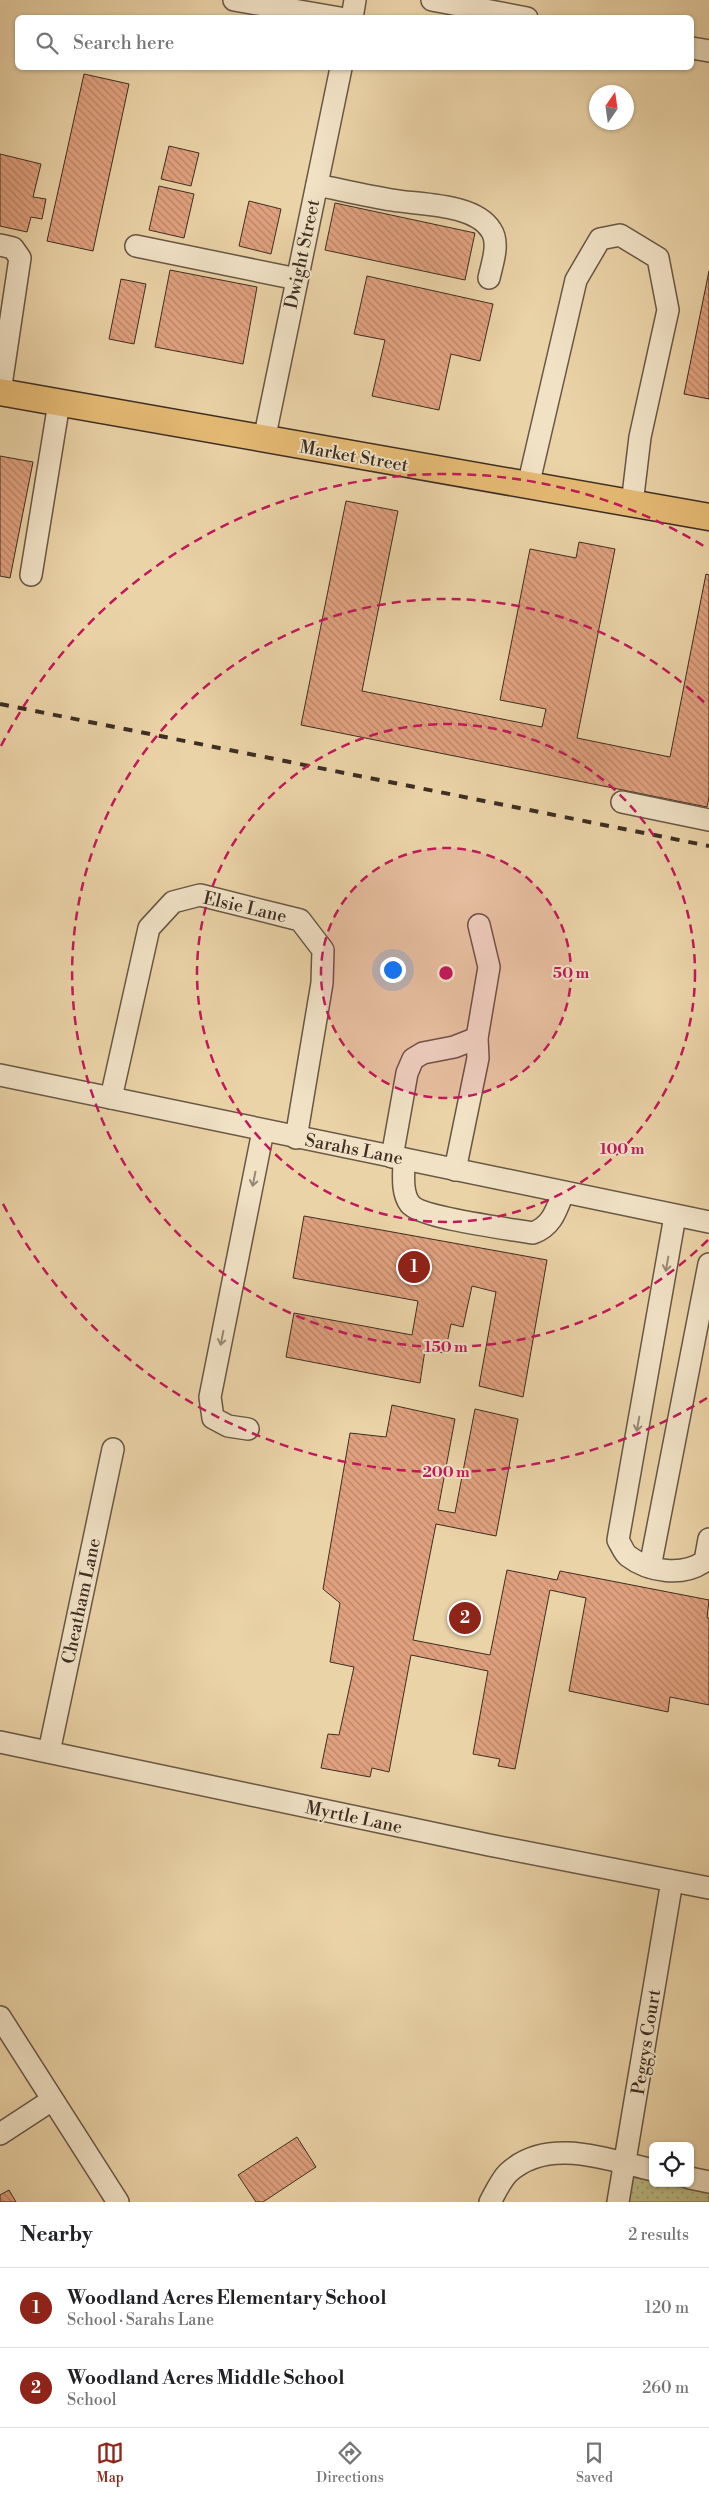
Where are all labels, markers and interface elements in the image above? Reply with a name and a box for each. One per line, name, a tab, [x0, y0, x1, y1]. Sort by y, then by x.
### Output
search box	[15, 15, 694, 70]
icon: search	[33, 29, 61, 57]
text: Search here	[73, 31, 174, 55]
north arrow	[589, 85, 634, 130]
street label: Dwight Street	[280, 197, 325, 311]
street label: Market Street	[298, 436, 411, 477]
street label: Elsie Lane	[201, 887, 289, 928]
your location	[380, 957, 406, 983]
centre of rings	[437, 964, 455, 982]
text: 50 m	[553, 964, 589, 983]
street label: Sarahs Lane	[303, 1129, 405, 1170]
text: 100 m	[600, 1140, 645, 1159]
one-way arrow	[248, 1170, 258, 1186]
pin: 1	[398, 1248, 430, 1286]
one-way arrow	[661, 1255, 671, 1271]
one-way arrow	[216, 1329, 226, 1345]
text: 150 m	[424, 1338, 468, 1357]
one-way arrow	[633, 1415, 643, 1431]
text: 200 m	[422, 1463, 470, 1482]
street label: Cheatham Lane	[57, 1536, 106, 1666]
pin: 2	[449, 1599, 481, 1637]
street label: Myrtle Lane	[303, 1796, 404, 1839]
street label: Peggys Court	[627, 1987, 666, 2097]
map controls	[649, 2142, 694, 2187]
button: locate	[649, 2142, 694, 2187]
text: Nearby	[20, 2222, 93, 2248]
text: 2 results	[628, 2225, 689, 2245]
text: Woodland Acres Elementary School	[67, 2286, 386, 2310]
text: 1	[32, 2298, 40, 2318]
text: 120 m	[645, 2298, 689, 2318]
text: School · Sarahs Lane	[67, 2310, 214, 2330]
text: Woodland Acres Middle School	[67, 2366, 344, 2390]
text: 2	[31, 2378, 41, 2398]
text: 260 m	[642, 2378, 689, 2398]
text: School	[67, 2390, 116, 2410]
tab: Map	[96, 2439, 124, 2487]
tab: Directions	[316, 2439, 384, 2487]
tab: Saved	[576, 2439, 613, 2487]

